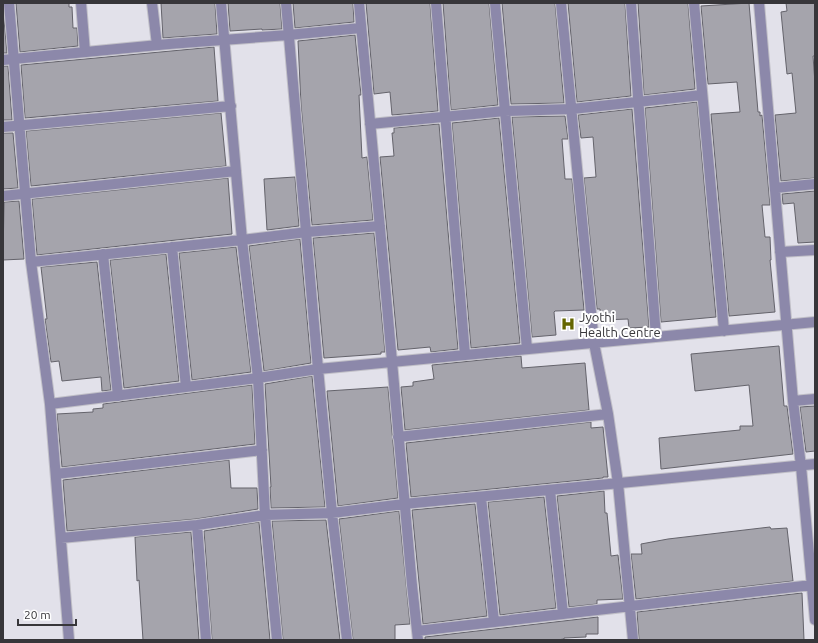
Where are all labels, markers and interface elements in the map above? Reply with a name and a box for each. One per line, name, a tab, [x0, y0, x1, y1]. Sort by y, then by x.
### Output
place label: Jyothi Health Centre	[579, 310, 661, 339]
hospital icon: Jyothi Health Centre	[560, 316, 576, 332]
scale bar	[18, 601, 76, 627]
text: 20 m	[24, 608, 51, 621]

